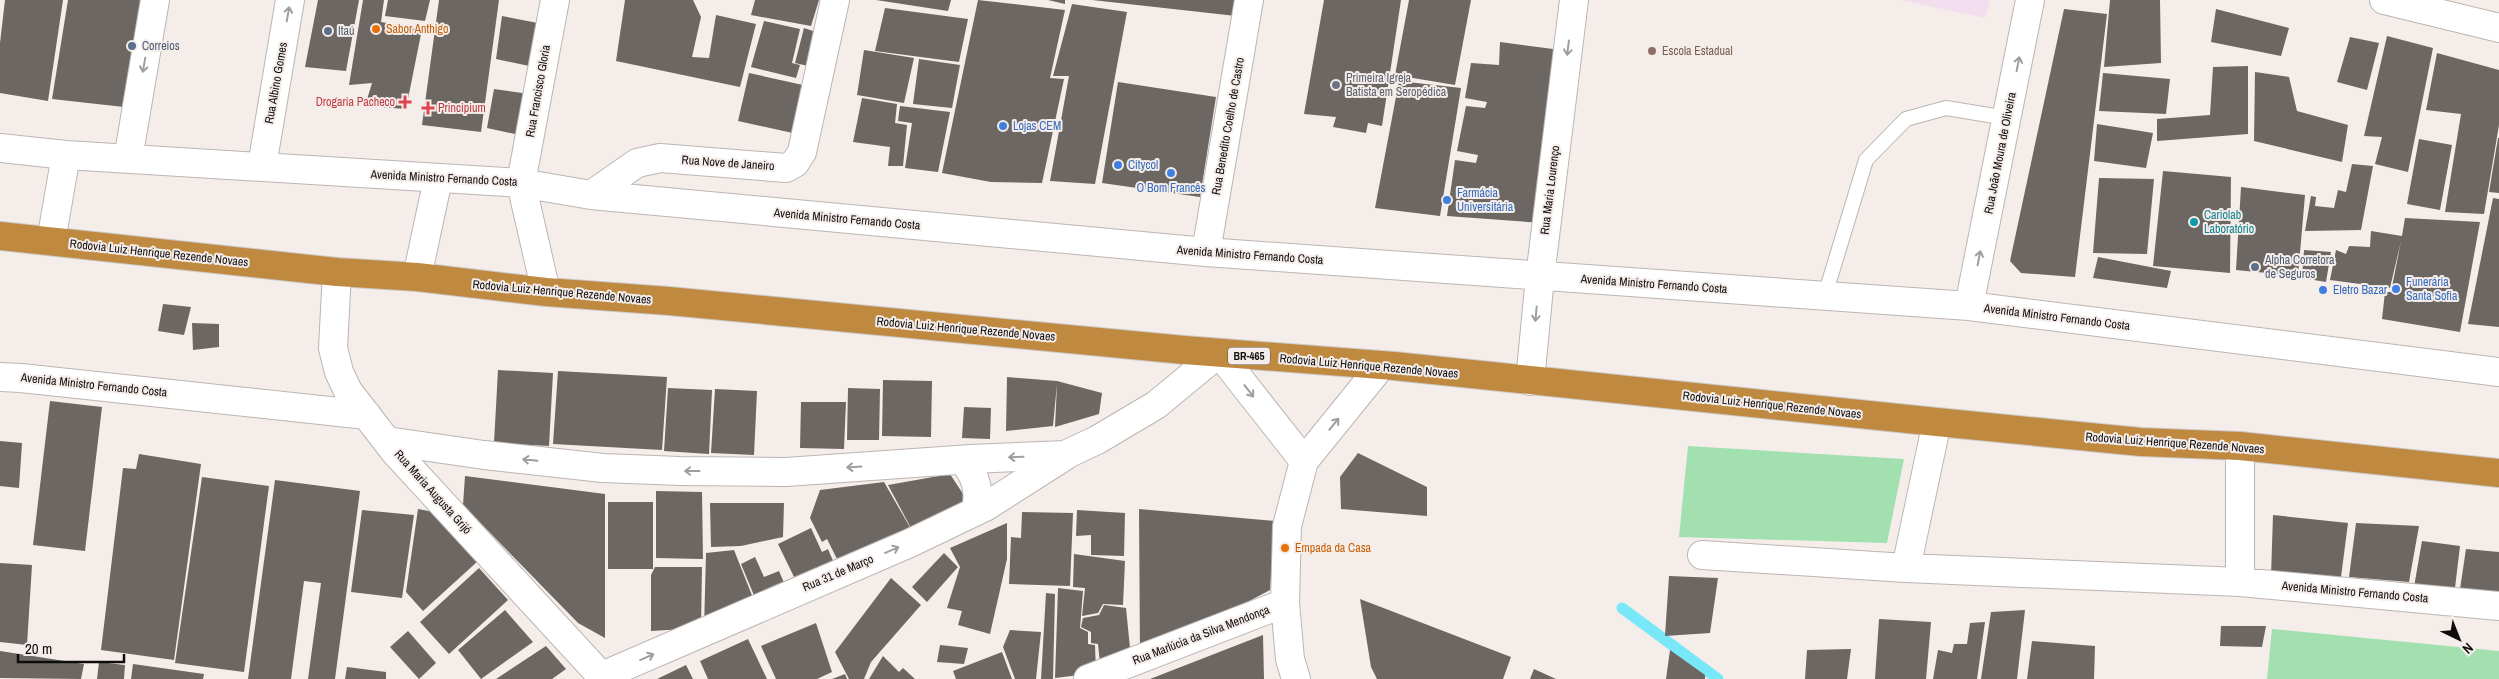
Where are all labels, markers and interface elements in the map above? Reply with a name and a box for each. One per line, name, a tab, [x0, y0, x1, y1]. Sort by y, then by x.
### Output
one-way arrow	[284, 7, 294, 23]
place label: Sabor Anthigo	[386, 21, 448, 37]
place label: Itaú	[338, 23, 354, 39]
marker: Sabor Anthigo	[370, 23, 382, 35]
marker: Itaú	[322, 25, 334, 37]
place label: Correios	[142, 38, 180, 54]
marker: Correios	[126, 40, 138, 52]
one-way arrow	[1563, 40, 1573, 56]
street label: Rua Albino Gomes	[261, 41, 291, 125]
street label: Rua Francisco Gloria	[522, 43, 554, 138]
place label: Escola Estadual	[1662, 43, 1733, 59]
marker: Escola Estadual	[1646, 45, 1658, 57]
street label: Rua Benedito Coelho de Castro	[1208, 56, 1248, 196]
one-way arrow	[2013, 56, 2023, 72]
one-way arrow	[139, 57, 149, 73]
place label: Primeira Igreja Batista em Seropédica	[1346, 70, 1447, 100]
marker: Primeira Igreja Batista em Seropédica	[1330, 79, 1342, 91]
street label: Rua João Moura de Oliveira	[1980, 90, 2020, 215]
place label: Drogaria Pacheco	[316, 94, 395, 110]
marker: Drogaria Pacheco	[399, 96, 411, 108]
place label: Principium	[438, 100, 486, 116]
marker: Principium	[422, 102, 434, 114]
place label: Lojas CEM	[1013, 118, 1061, 134]
marker: Lojas CEM	[997, 120, 1009, 132]
street label: Rua Maria Lourenço	[1537, 145, 1563, 235]
street label: Rua Nove de Janeiro	[681, 152, 775, 174]
place label: Citycol	[1128, 157, 1158, 173]
marker: Citycol	[1112, 159, 1124, 171]
street label: Avenida Ministro Fernando Costa	[369, 166, 518, 190]
marker: O Bom Francês	[1165, 167, 1177, 179]
place label: O Bom Francês	[1137, 180, 1206, 196]
place label: Farmácia Universitária	[1457, 185, 1514, 215]
marker: Farmácia Universitária	[1441, 194, 1453, 206]
street label: Avenida Ministro Fernando Costa	[772, 205, 921, 233]
place label: Cariolab Laboratório	[2204, 207, 2254, 237]
marker: Cariolab Laboratório	[2188, 216, 2200, 228]
street label: Rodovia Luiz Henrique Rezende Novaes	[69, 236, 249, 270]
street label: Avenida Ministro Fernando Costa	[1175, 242, 1324, 268]
one-way arrow	[1975, 250, 1984, 266]
place label: Alpha Corretora de Seguros	[2264, 252, 2335, 282]
marker: Alpha Corretora de Seguros	[2249, 261, 2261, 273]
street label: Avenida Ministro Fernando Costa	[1579, 271, 1728, 297]
place label: Funerária Santa Sofia	[2406, 274, 2458, 304]
street label: Rodovia Luiz Henrique Rezende Novaes	[472, 276, 652, 308]
place label: Eletro Bazar	[2333, 282, 2388, 298]
marker: Funerária Santa Sofia	[2390, 283, 2402, 295]
marker: Eletro Bazar	[2317, 284, 2329, 296]
street label: Avenida Ministro Fernando Costa	[1982, 300, 2131, 334]
one-way arrow	[1531, 306, 1541, 322]
street label: Rodovia Luiz Henrique Rezende Novaes	[876, 313, 1056, 345]
road number: BR-465	[1228, 348, 1270, 364]
street label: Rodovia Luiz Henrique Rezende Novaes	[1279, 350, 1459, 382]
street label: Avenida Ministro Fernando Costa	[19, 369, 168, 401]
one-way arrow	[1243, 384, 1254, 397]
street label: Rodovia Luiz Henrique Rezende Novaes	[1682, 388, 1862, 422]
one-way arrow	[1329, 417, 1340, 430]
street label: Rodovia Luiz Henrique Rezende Novaes	[2085, 429, 2265, 457]
street label: Rua Maria Augusta Grijó	[391, 446, 475, 538]
one-way arrow	[1009, 453, 1025, 462]
one-way arrow	[522, 455, 538, 465]
one-way arrow	[846, 462, 862, 471]
one-way arrow	[684, 466, 700, 476]
place label: Empada da Casa	[1295, 540, 1372, 556]
marker: Empada da Casa	[1279, 542, 1291, 554]
one-way arrow	[884, 545, 899, 555]
street label: Rua 31 de Março	[800, 551, 876, 595]
street label: Avenida Ministro Fernando Costa	[2280, 578, 2429, 606]
street label: Rua Marlúcia da Silva Mendonça	[1130, 601, 1272, 669]
north arrow	[2434, 614, 2484, 664]
scale bar	[18, 632, 124, 664]
text: 20 m	[25, 638, 52, 659]
text: N	[2459, 639, 2477, 658]
one-way arrow	[639, 651, 654, 661]

